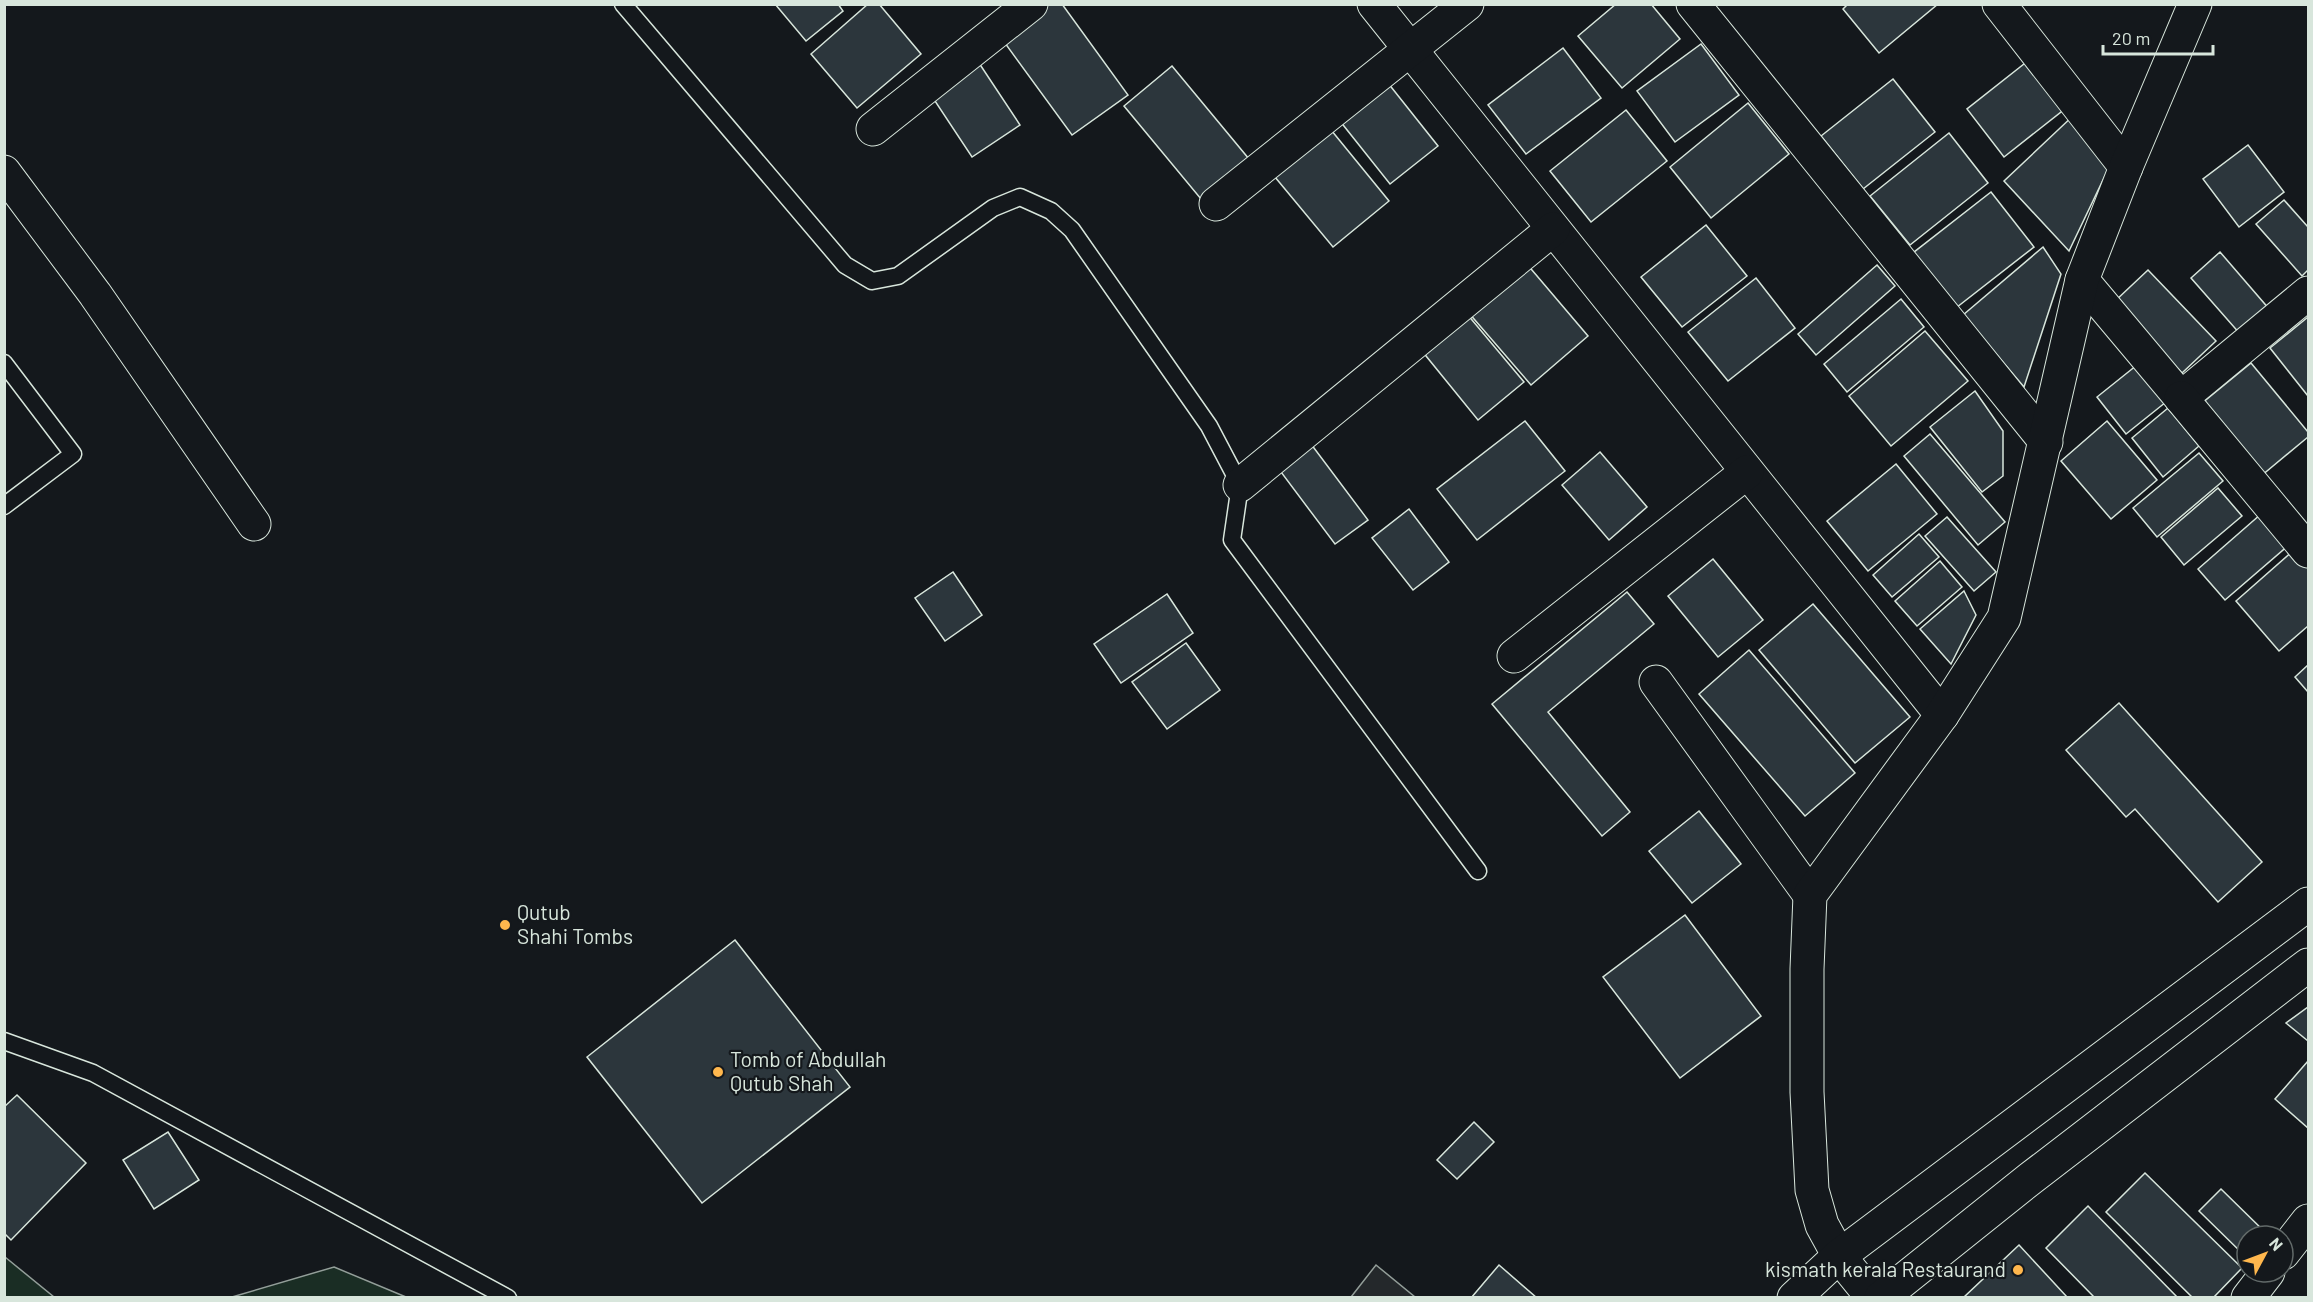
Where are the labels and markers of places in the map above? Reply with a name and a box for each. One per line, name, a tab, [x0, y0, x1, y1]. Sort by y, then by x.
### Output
place label: Qutub Shahi Tombs	[517, 899, 633, 948]
marker: Qutub Shahi Tombs	[498, 918, 512, 932]
place label: Tomb of Abdullah Qutub Shah	[730, 1046, 886, 1095]
marker: Tomb of Abdullah Qutub Shah	[711, 1065, 725, 1079]
place label: kismath kerala Restaurand	[1765, 1256, 2006, 1281]
marker: kismath kerala Restaurand	[2011, 1263, 2025, 1277]

